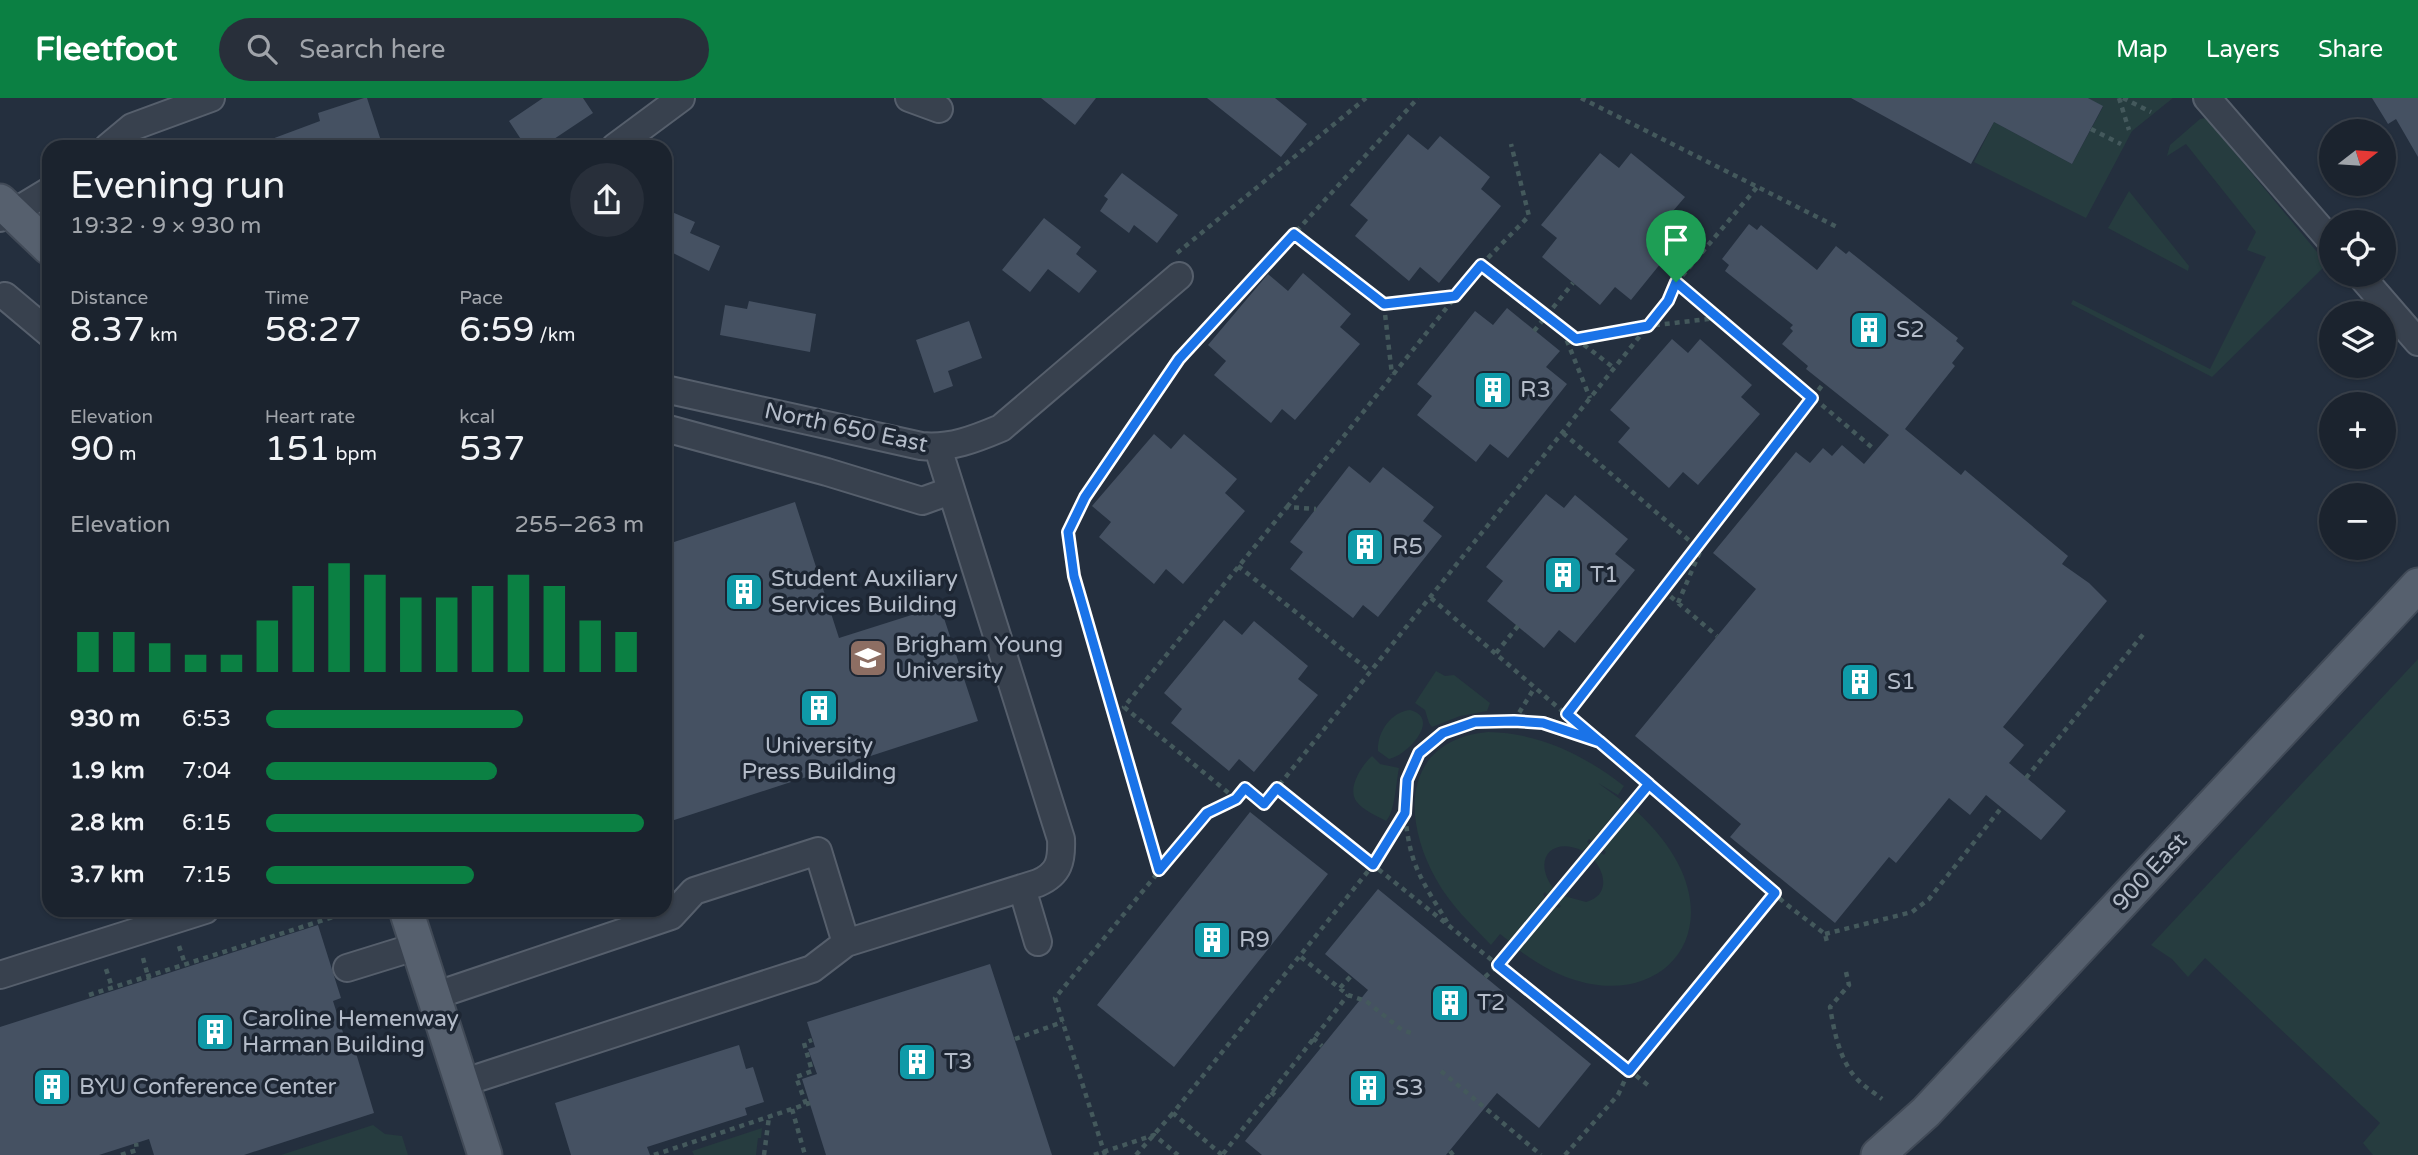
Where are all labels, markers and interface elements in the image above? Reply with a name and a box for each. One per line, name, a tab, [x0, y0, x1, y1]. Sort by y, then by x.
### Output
search box	[219, 18, 709, 81]
text: Fleetfoot	[35, 30, 177, 69]
icon: search	[243, 30, 281, 68]
text: Search here	[299, 34, 445, 65]
text: Map	[2116, 35, 2168, 64]
text: Layers	[2206, 35, 2280, 64]
text: Share	[2318, 35, 2383, 64]
north arrow	[2319, 119, 2396, 196]
map controls	[2319, 119, 2396, 560]
text: Evening run	[70, 163, 285, 209]
button: share	[570, 163, 644, 237]
pin	[1646, 210, 1706, 282]
button: locate	[2319, 210, 2396, 287]
text: 19:32 · 9 × 930 m	[70, 212, 261, 240]
icon: arrive	[1657, 221, 1695, 259]
text: Distance	[70, 287, 148, 309]
text: Time	[265, 287, 309, 309]
text: Pace	[459, 287, 503, 309]
button: layers	[2319, 301, 2396, 378]
text: 8.37	[70, 309, 145, 351]
text: 58:27	[265, 309, 362, 351]
text: 6:59	[459, 309, 534, 351]
building icon: S2	[1848, 309, 1890, 351]
place label: S2	[1896, 316, 1925, 344]
text: km	[145, 324, 178, 346]
text: /km	[534, 324, 576, 346]
building icon: R3	[1472, 369, 1514, 411]
place label: R3	[1520, 376, 1551, 404]
button: +	[2319, 392, 2396, 469]
street label: North 650 East	[762, 397, 930, 459]
text: Elevation	[70, 406, 153, 428]
text: Heart rate	[265, 406, 355, 428]
text: kcal	[459, 406, 495, 428]
text: 90	[70, 428, 114, 470]
text: 151	[265, 428, 331, 470]
text: 537	[459, 428, 525, 470]
text: m	[114, 443, 136, 465]
text: bpm	[331, 443, 377, 465]
button: −	[2319, 483, 2396, 560]
text: Elevation	[70, 511, 171, 539]
text: 255–263 m	[515, 511, 644, 539]
building icon: R5	[1344, 526, 1386, 568]
place label: R5	[1392, 533, 1423, 561]
building icon: T1	[1542, 554, 1584, 596]
place label: T1	[1590, 561, 1618, 589]
place label: Student Auxiliary Services Building	[771, 565, 958, 619]
building icon: Student Auxiliary Services Building	[723, 571, 765, 613]
place label: Brigham Young University	[895, 631, 1063, 685]
school or university icon: Brigham Young University	[847, 637, 889, 679]
building icon: S1	[1839, 661, 1881, 703]
place label: S1	[1887, 668, 1916, 696]
building icon: University Press Building	[798, 687, 840, 729]
text: 930 m	[70, 705, 140, 733]
text: 6:53	[182, 705, 231, 733]
place label: University Press Building	[742, 732, 896, 786]
text: 1.9 km	[70, 757, 145, 785]
text: 7:04	[182, 757, 231, 785]
text: 2.8 km	[70, 809, 144, 837]
text: 6:15	[182, 809, 231, 837]
street label: 900 East	[2107, 827, 2193, 917]
text: 3.7 km	[70, 861, 144, 889]
text: 7:15	[182, 861, 231, 889]
building icon: R9	[1191, 919, 1233, 961]
place label: R9	[1239, 926, 1270, 954]
building icon: T2	[1429, 982, 1471, 1024]
place label: T2	[1477, 989, 1505, 1017]
place label: Caroline Hemenway Harman Building	[242, 1005, 459, 1059]
building icon: Caroline Hemenway Harman Building	[194, 1011, 236, 1053]
building icon: T3	[896, 1041, 938, 1083]
place label: T3	[944, 1048, 972, 1076]
building icon: BYU Conference Center	[31, 1066, 73, 1108]
building icon: S3	[1347, 1067, 1389, 1109]
place label: BYU Conference Center	[79, 1073, 336, 1101]
place label: S3	[1395, 1074, 1424, 1102]

